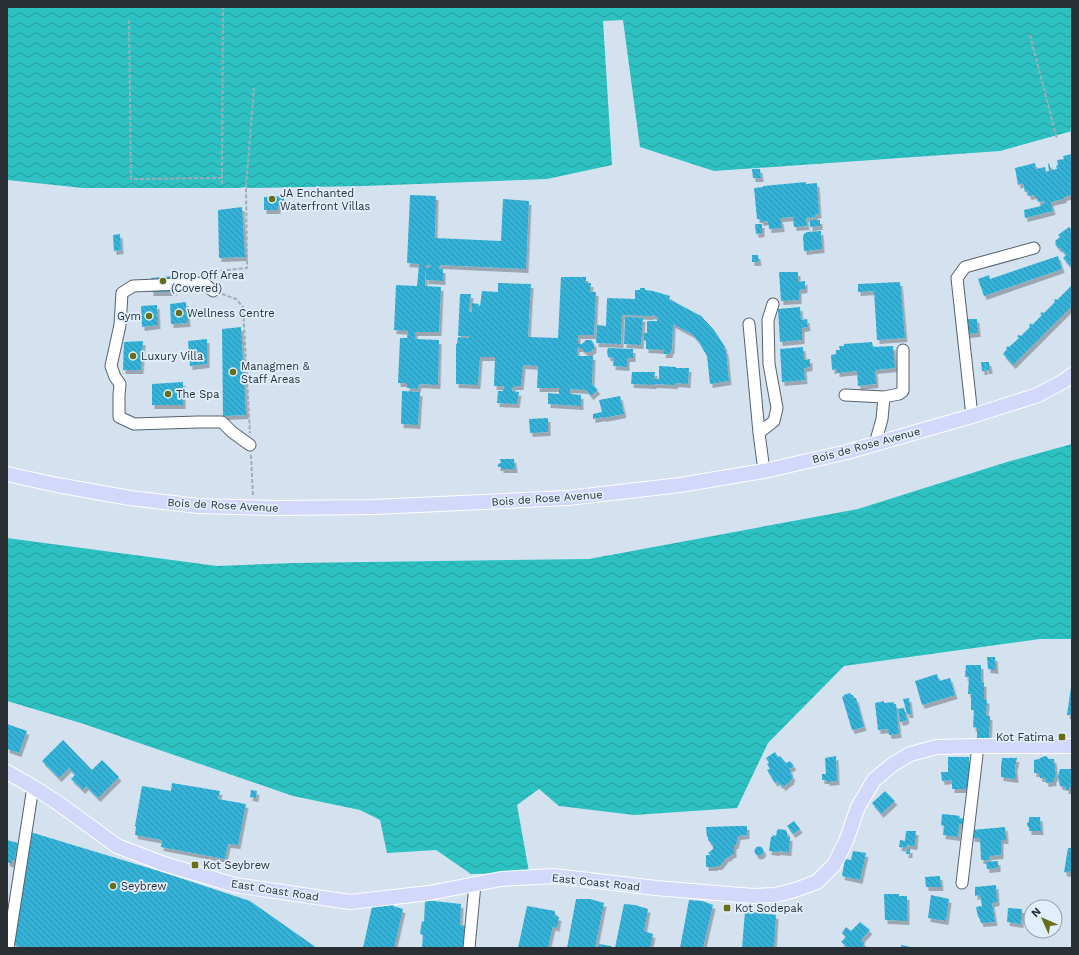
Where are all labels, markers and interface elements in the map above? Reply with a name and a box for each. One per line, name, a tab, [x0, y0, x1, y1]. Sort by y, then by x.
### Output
place label: JA Enchanted Waterfront Villas	[280, 187, 371, 213]
marker: JA Enchanted Waterfront Villas	[267, 194, 277, 204]
place label: Drop Off Area (Covered)	[171, 269, 244, 295]
marker: Drop Off Area (Covered)	[158, 276, 168, 286]
place label: Wellness Centre	[187, 307, 275, 320]
marker: Wellness Centre	[174, 308, 184, 318]
place label: Gym	[117, 310, 141, 323]
marker: Gym	[144, 311, 154, 321]
place label: Luxury Villa	[141, 350, 203, 363]
marker: Luxury Villa	[128, 351, 138, 361]
place label: Managmen & Staff Areas	[241, 360, 310, 386]
marker: Managmen & Staff Areas	[228, 367, 238, 377]
place label: The Spa	[176, 388, 219, 401]
marker: The Spa	[163, 389, 173, 399]
street label: Bois de Rose Avenue	[811, 425, 922, 466]
street label: Bois de Rose Avenue	[491, 488, 603, 509]
street label: Bois de Rose Avenue	[167, 496, 279, 515]
place label: Kot Fatima	[996, 731, 1054, 744]
marker: Kot Fatima	[1057, 732, 1067, 742]
place label: Kot Seybrew	[203, 859, 270, 872]
marker: Kot Seybrew	[190, 860, 200, 870]
street label: East Coast Road	[551, 871, 641, 894]
street label: East Coast Road	[230, 877, 320, 904]
place label: Seybrew	[121, 880, 166, 893]
marker: Seybrew	[108, 881, 118, 891]
north arrow	[1023, 899, 1063, 939]
place label: Kot Sodepak	[735, 902, 803, 915]
marker: Kot Sodepak	[722, 903, 732, 913]
text: N	[1029, 905, 1044, 920]

